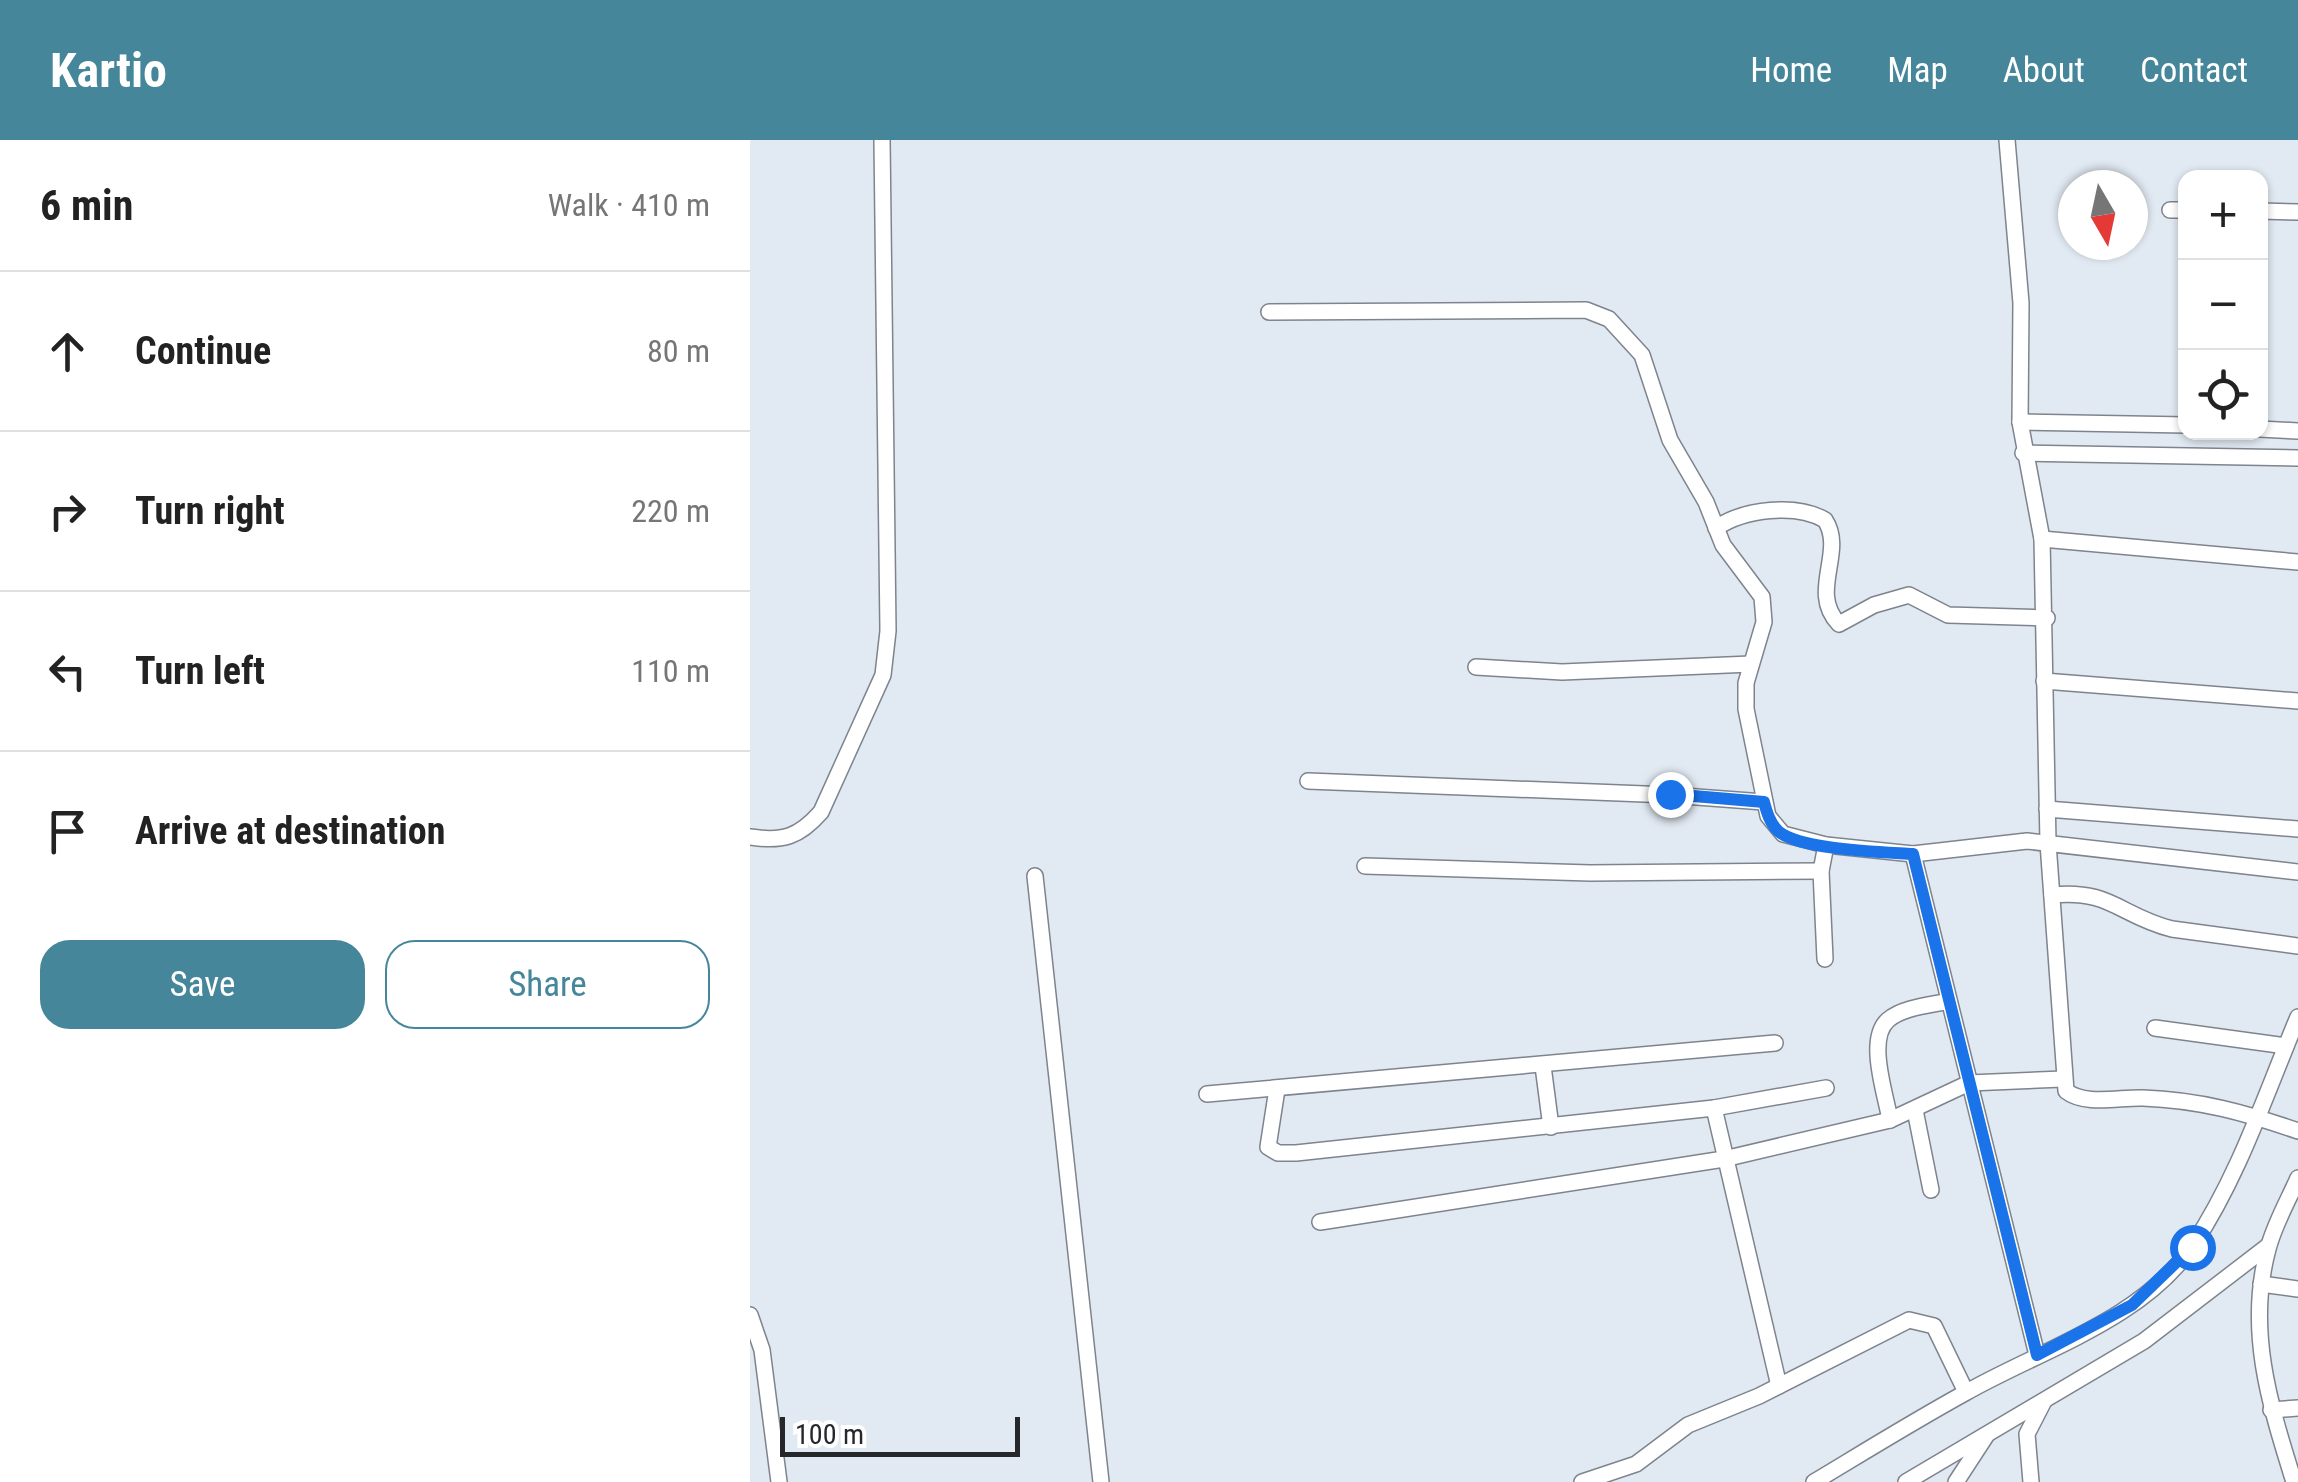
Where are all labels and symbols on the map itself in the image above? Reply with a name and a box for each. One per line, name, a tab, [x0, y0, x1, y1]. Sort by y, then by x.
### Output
north arrow	[2058, 170, 2148, 260]
route end	[1648, 772, 1694, 818]
route start	[2170, 1225, 2216, 1271]
scale bar	[780, 1412, 1020, 1456]

